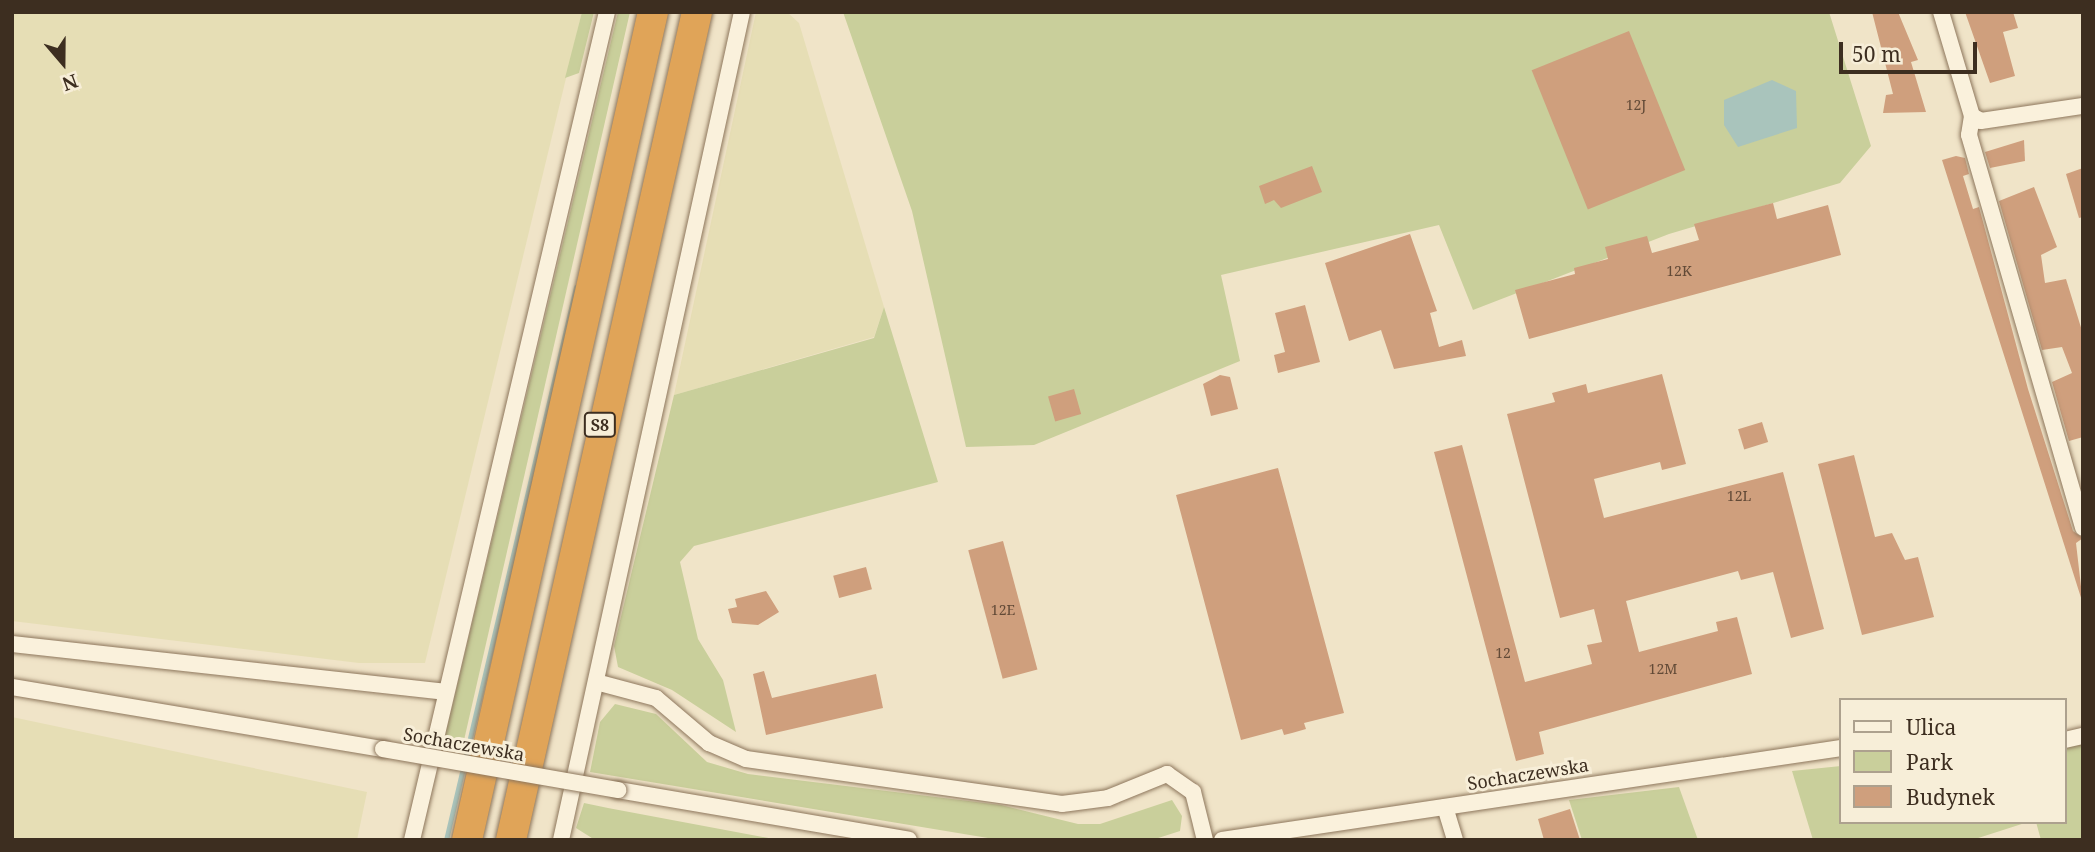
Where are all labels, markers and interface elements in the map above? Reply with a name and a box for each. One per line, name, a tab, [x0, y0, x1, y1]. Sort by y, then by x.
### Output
north arrow	[28, 28, 98, 98]
scale bar	[1843, 28, 1981, 72]
text: 50 m	[1852, 40, 1901, 68]
text: N	[59, 68, 82, 98]
house number: 12J	[1626, 97, 1646, 113]
house number: 12K	[1666, 263, 1692, 279]
road number: S8	[582, 412, 618, 438]
house number: 12L	[1727, 488, 1751, 504]
house number: 12E	[991, 602, 1015, 618]
house number: 12	[1495, 645, 1511, 661]
house number: 12M	[1649, 661, 1677, 677]
legend	[1840, 698, 2067, 824]
text: Ulica	[1906, 713, 1956, 741]
street label: Sochaczewska	[402, 723, 526, 765]
text: Park	[1906, 748, 1953, 776]
street label: Sochaczewska	[1466, 754, 1590, 794]
text: Budynek	[1906, 783, 1995, 811]

